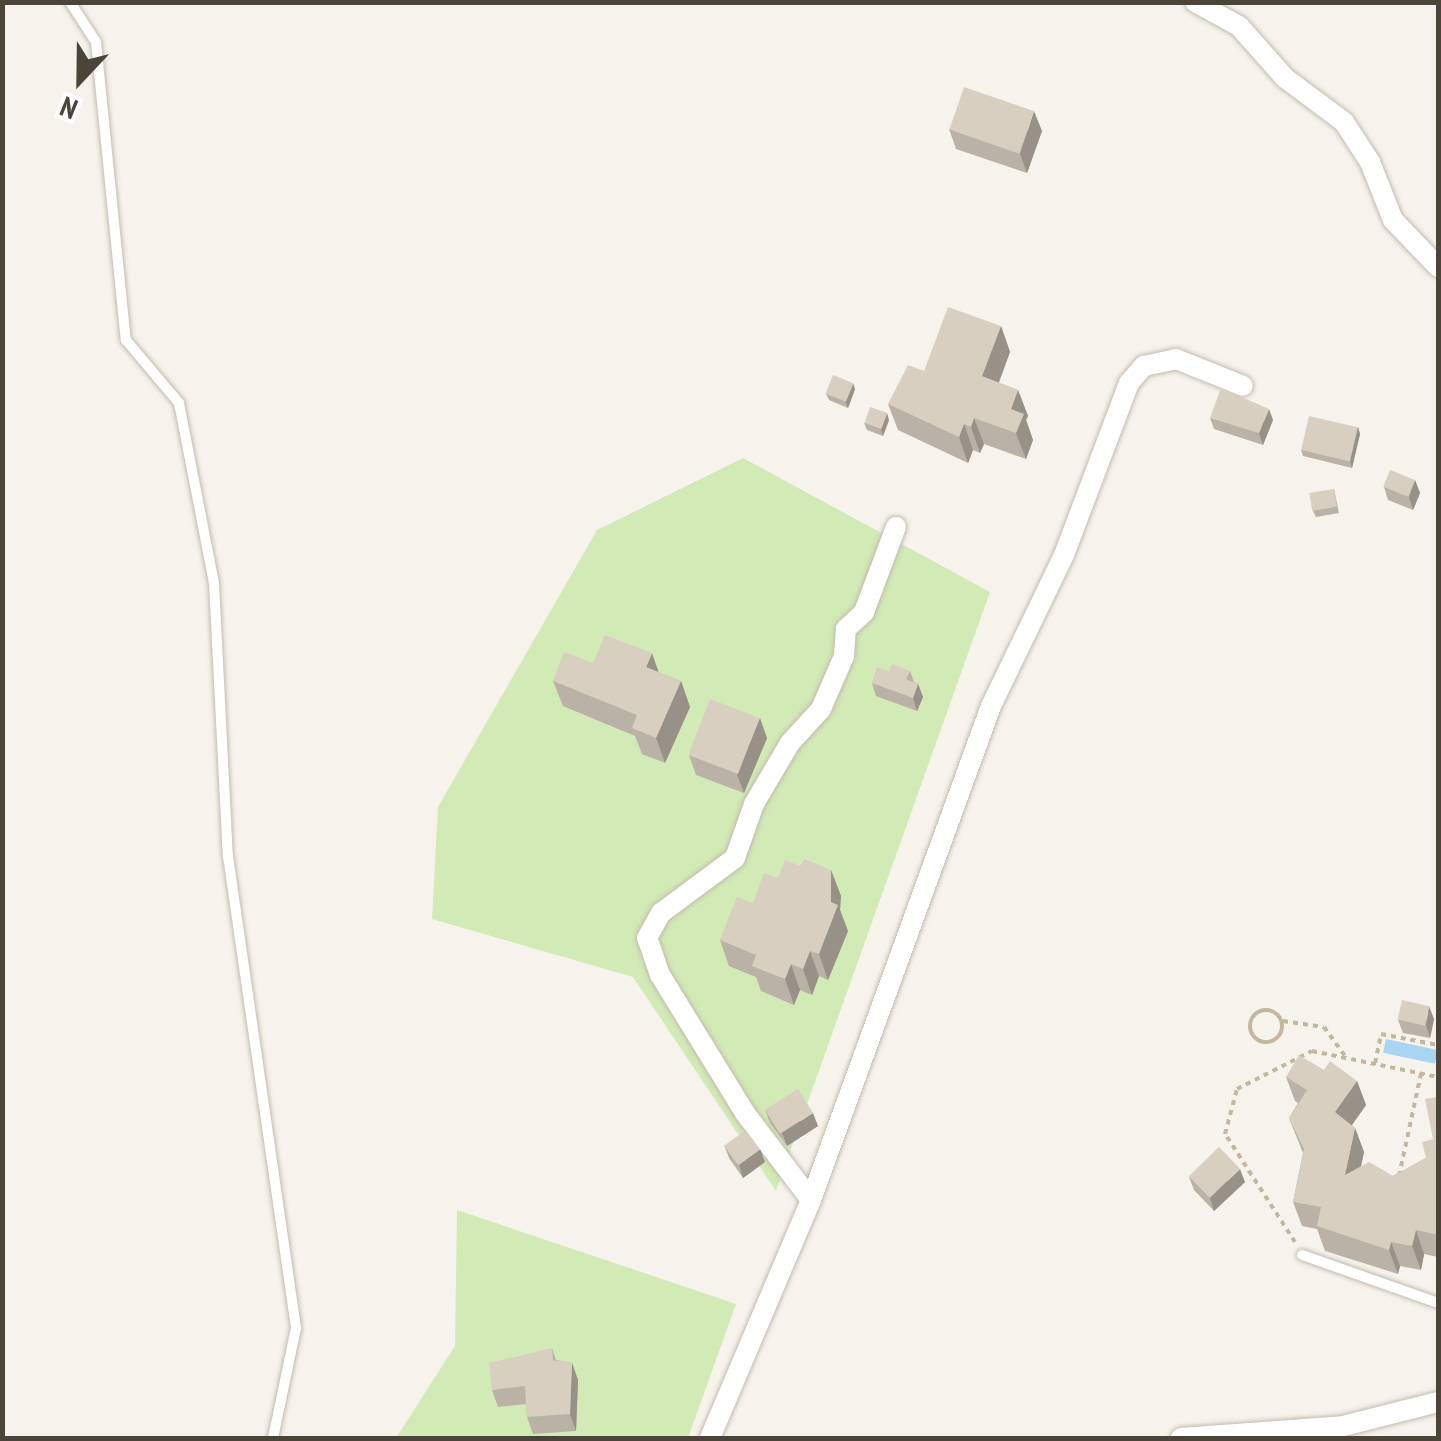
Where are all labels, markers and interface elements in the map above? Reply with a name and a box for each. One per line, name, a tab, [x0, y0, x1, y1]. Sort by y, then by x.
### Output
north arrow	[30, 30, 130, 130]
text: N	[55, 88, 83, 128]

